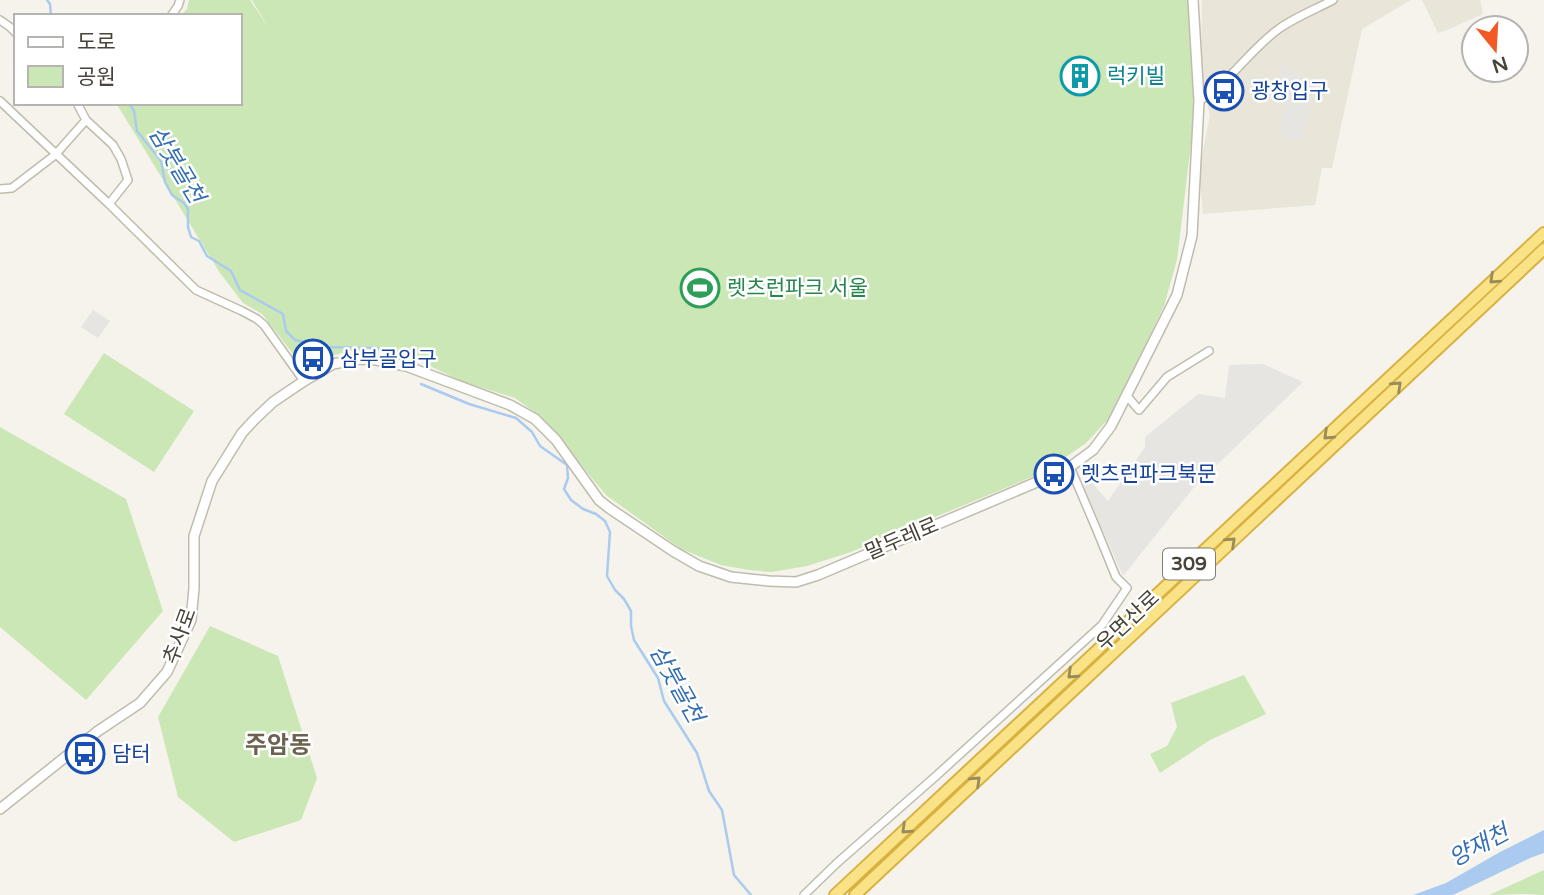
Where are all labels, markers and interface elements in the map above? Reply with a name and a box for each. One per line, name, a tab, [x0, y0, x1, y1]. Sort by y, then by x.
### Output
legend	[14, 14, 242, 105]
north arrow	[1460, 14, 1530, 84]
text: 도로	[77, 30, 116, 55]
text: N	[1489, 51, 1511, 77]
building icon: 럭키빌	[1059, 55, 1101, 97]
place label: 럭키빌	[1107, 64, 1165, 89]
text: 공원	[77, 65, 116, 90]
bus stop icon: 광창입구	[1203, 70, 1245, 112]
place label: 광창입구	[1251, 79, 1328, 104]
water label: 삼붓골천	[142, 122, 211, 211]
sports icon: 렛츠런파크 서울	[679, 267, 721, 309]
one-way arrow	[1489, 271, 1502, 284]
place label: 렛츠런파크 서울	[727, 276, 868, 301]
bus stop icon: 삼부골입구	[292, 338, 334, 380]
place label: 삼부골입구	[340, 347, 437, 372]
one-way arrow	[1389, 382, 1402, 395]
one-way arrow	[1323, 426, 1336, 439]
bus stop icon: 렛츠런파크북문	[1033, 453, 1075, 495]
place label: 렛츠런파크북문	[1081, 462, 1216, 487]
street label: 말두레로	[862, 512, 942, 566]
one-way arrow	[1223, 538, 1236, 550]
road number: 309	[1163, 548, 1215, 580]
street label: 우면산로	[1091, 586, 1165, 656]
street label: 추사로	[158, 604, 202, 668]
water label: 삼붓골천	[643, 640, 710, 730]
one-way arrow	[1067, 665, 1080, 678]
district label: 주암동	[245, 731, 311, 760]
bus stop icon: 담터	[64, 733, 106, 775]
place label: 담터	[112, 742, 151, 767]
one-way arrow	[968, 777, 981, 790]
water label: 양재천	[1444, 817, 1516, 873]
one-way arrow	[901, 820, 914, 833]

